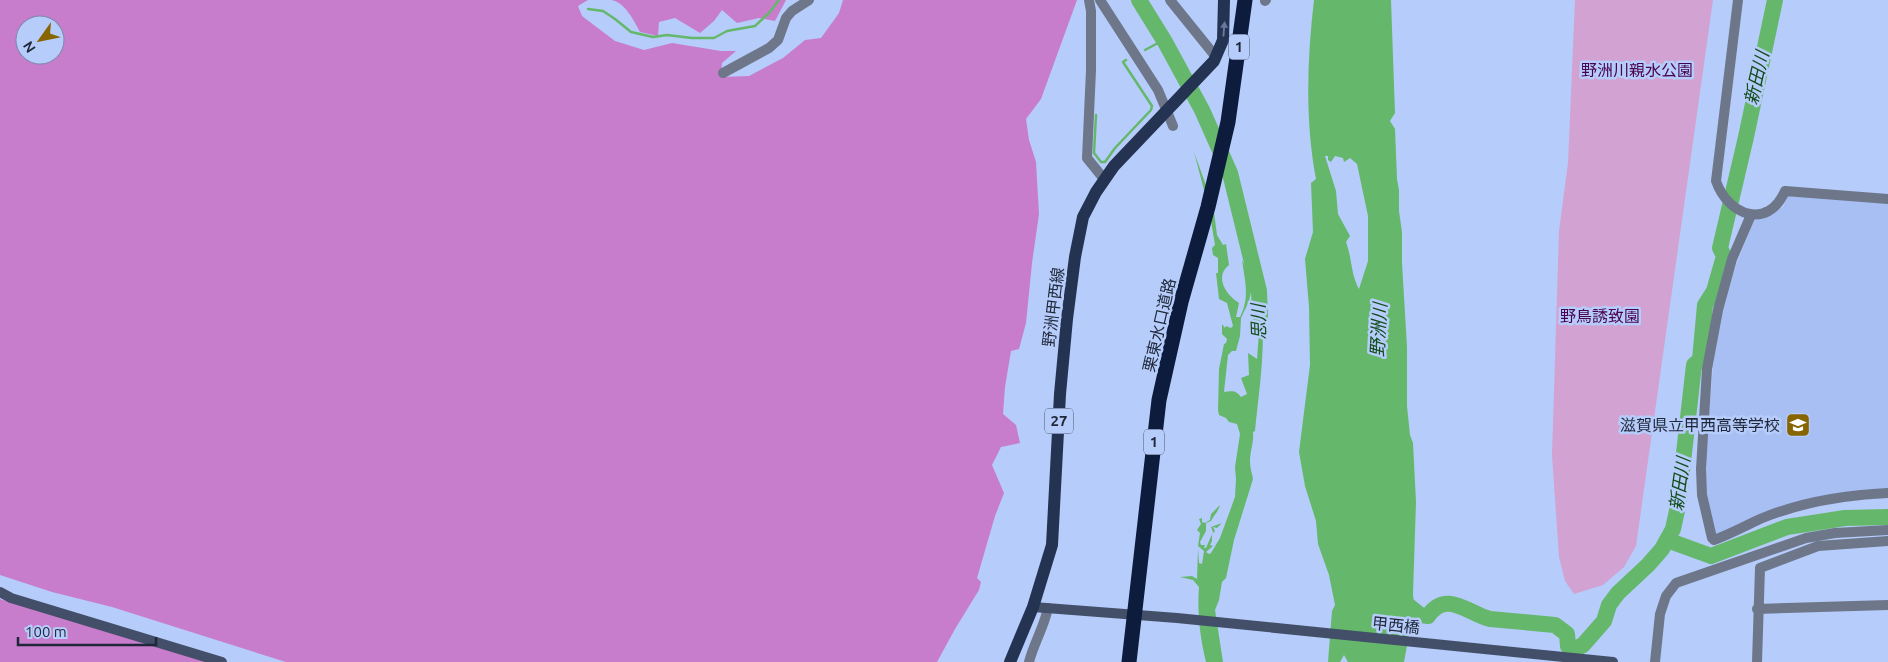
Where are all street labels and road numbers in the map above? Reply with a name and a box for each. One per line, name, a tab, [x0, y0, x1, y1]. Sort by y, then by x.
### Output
road number: 1	[1229, 34, 1249, 60]
street label: 野洲甲西線	[1039, 266, 1067, 348]
street label: 栗東水口道路	[1139, 276, 1179, 374]
road number: 27	[1045, 408, 1073, 434]
road number: 1	[1144, 430, 1164, 454]
street label: 甲西橋	[1371, 614, 1421, 636]

